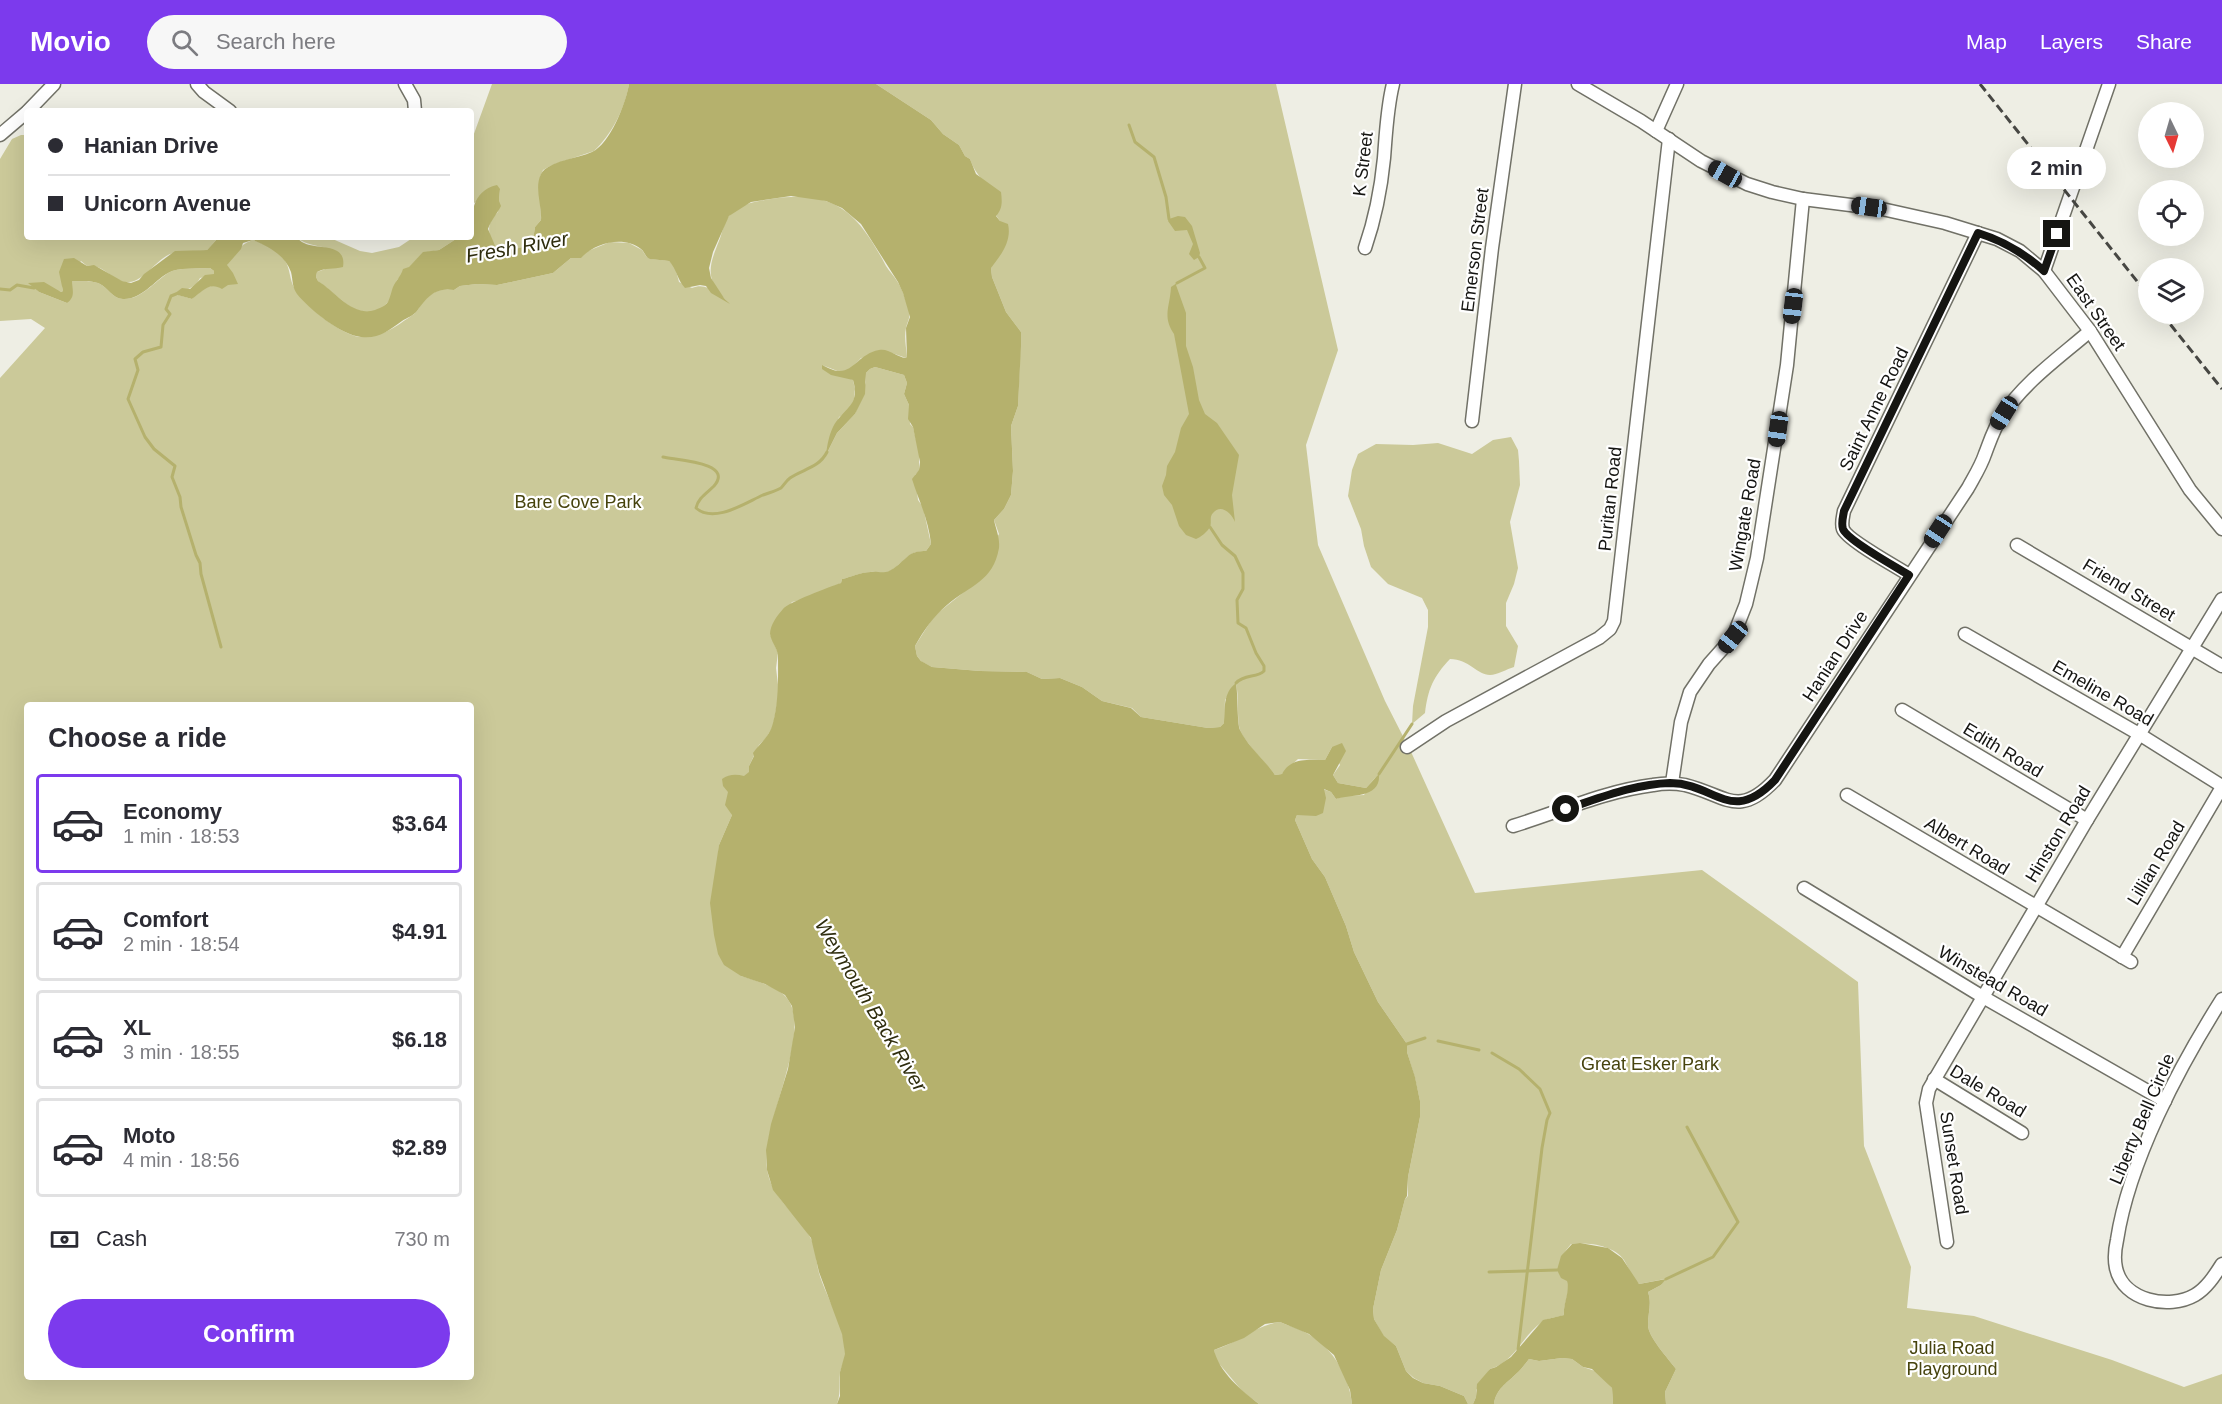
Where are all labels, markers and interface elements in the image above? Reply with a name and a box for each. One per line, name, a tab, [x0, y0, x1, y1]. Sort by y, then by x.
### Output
search box	[147, 15, 567, 69]
text: Movio	[30, 26, 111, 57]
icon: search	[168, 26, 201, 59]
text: Search here	[216, 29, 336, 54]
text: Map	[1966, 30, 2007, 53]
text: Layers	[2040, 30, 2103, 53]
text: Share	[2136, 30, 2192, 53]
north arrow	[2138, 102, 2204, 168]
map controls	[2138, 102, 2204, 324]
street label: K Street	[1349, 131, 1377, 197]
text: Hanian Drive	[84, 133, 219, 158]
callout: 2 min	[2008, 147, 2106, 189]
car	[1705, 157, 1745, 191]
text: 2 min	[2030, 157, 2083, 179]
button: locate	[2138, 180, 2204, 246]
street label: Emerson Street	[1457, 187, 1493, 313]
text: Unicorn Avenue	[84, 191, 251, 216]
car	[1850, 196, 1888, 218]
route end	[2043, 220, 2070, 247]
water label: Fresh River	[464, 227, 571, 267]
button: layers	[2138, 258, 2204, 324]
street label: East Street	[2062, 270, 2130, 354]
car	[1782, 287, 1804, 325]
street label: Saint Anne Road	[1835, 344, 1913, 474]
car	[1987, 393, 2021, 433]
car	[1767, 410, 1789, 448]
street label: Puritan Road	[1595, 446, 1625, 552]
street label: Wingate Road	[1725, 457, 1765, 573]
park label: Bare Cove Park	[514, 492, 643, 512]
car	[1921, 511, 1955, 551]
street label: Friend Street	[2079, 555, 2179, 625]
street label: Hanian Drive	[1798, 607, 1872, 705]
car	[1715, 617, 1751, 657]
street label: Emeline Road	[2049, 656, 2157, 730]
street label: Edith Road	[1960, 718, 2046, 782]
text: Choose a ride	[48, 723, 227, 753]
street label: Hinston Road	[2021, 782, 2095, 886]
route start	[1552, 795, 1579, 822]
icon: car	[51, 797, 105, 851]
text: Economy	[123, 799, 222, 824]
text: $3.64	[392, 811, 447, 836]
street label: Albert Road	[1921, 813, 2013, 879]
street label: Lillian Road	[2123, 818, 2189, 908]
text: 1 min · 18:53	[123, 825, 240, 847]
icon: car	[51, 905, 105, 959]
text: Comfort	[123, 907, 209, 932]
water label: Weymouth Back River	[811, 915, 932, 1096]
text: $4.91	[392, 919, 447, 944]
text: 2 min · 18:54	[123, 933, 240, 955]
street label: Winstead Road	[1935, 942, 2051, 1020]
icon: car	[51, 1013, 105, 1067]
text: XL	[123, 1015, 151, 1040]
text: $6.18	[392, 1027, 447, 1052]
text: 3 min · 18:55	[123, 1041, 240, 1063]
street label: Liberty Bell Circle	[2105, 1051, 2179, 1187]
park label: Great Esker Park	[1581, 1054, 1720, 1074]
street label: Dale Road	[1946, 1061, 2030, 1121]
street label: Sunset Road	[1936, 1110, 1972, 1216]
icon: car	[51, 1121, 105, 1175]
text: Moto	[123, 1123, 176, 1148]
text: $2.89	[392, 1135, 447, 1160]
text: 4 min · 18:56	[123, 1149, 240, 1171]
icon: cash	[48, 1223, 81, 1256]
text: Cash	[96, 1226, 147, 1251]
text: 730 m	[394, 1228, 450, 1250]
button: Confirm	[48, 1299, 450, 1368]
park label: Julia Road Playground	[1906, 1338, 1998, 1379]

